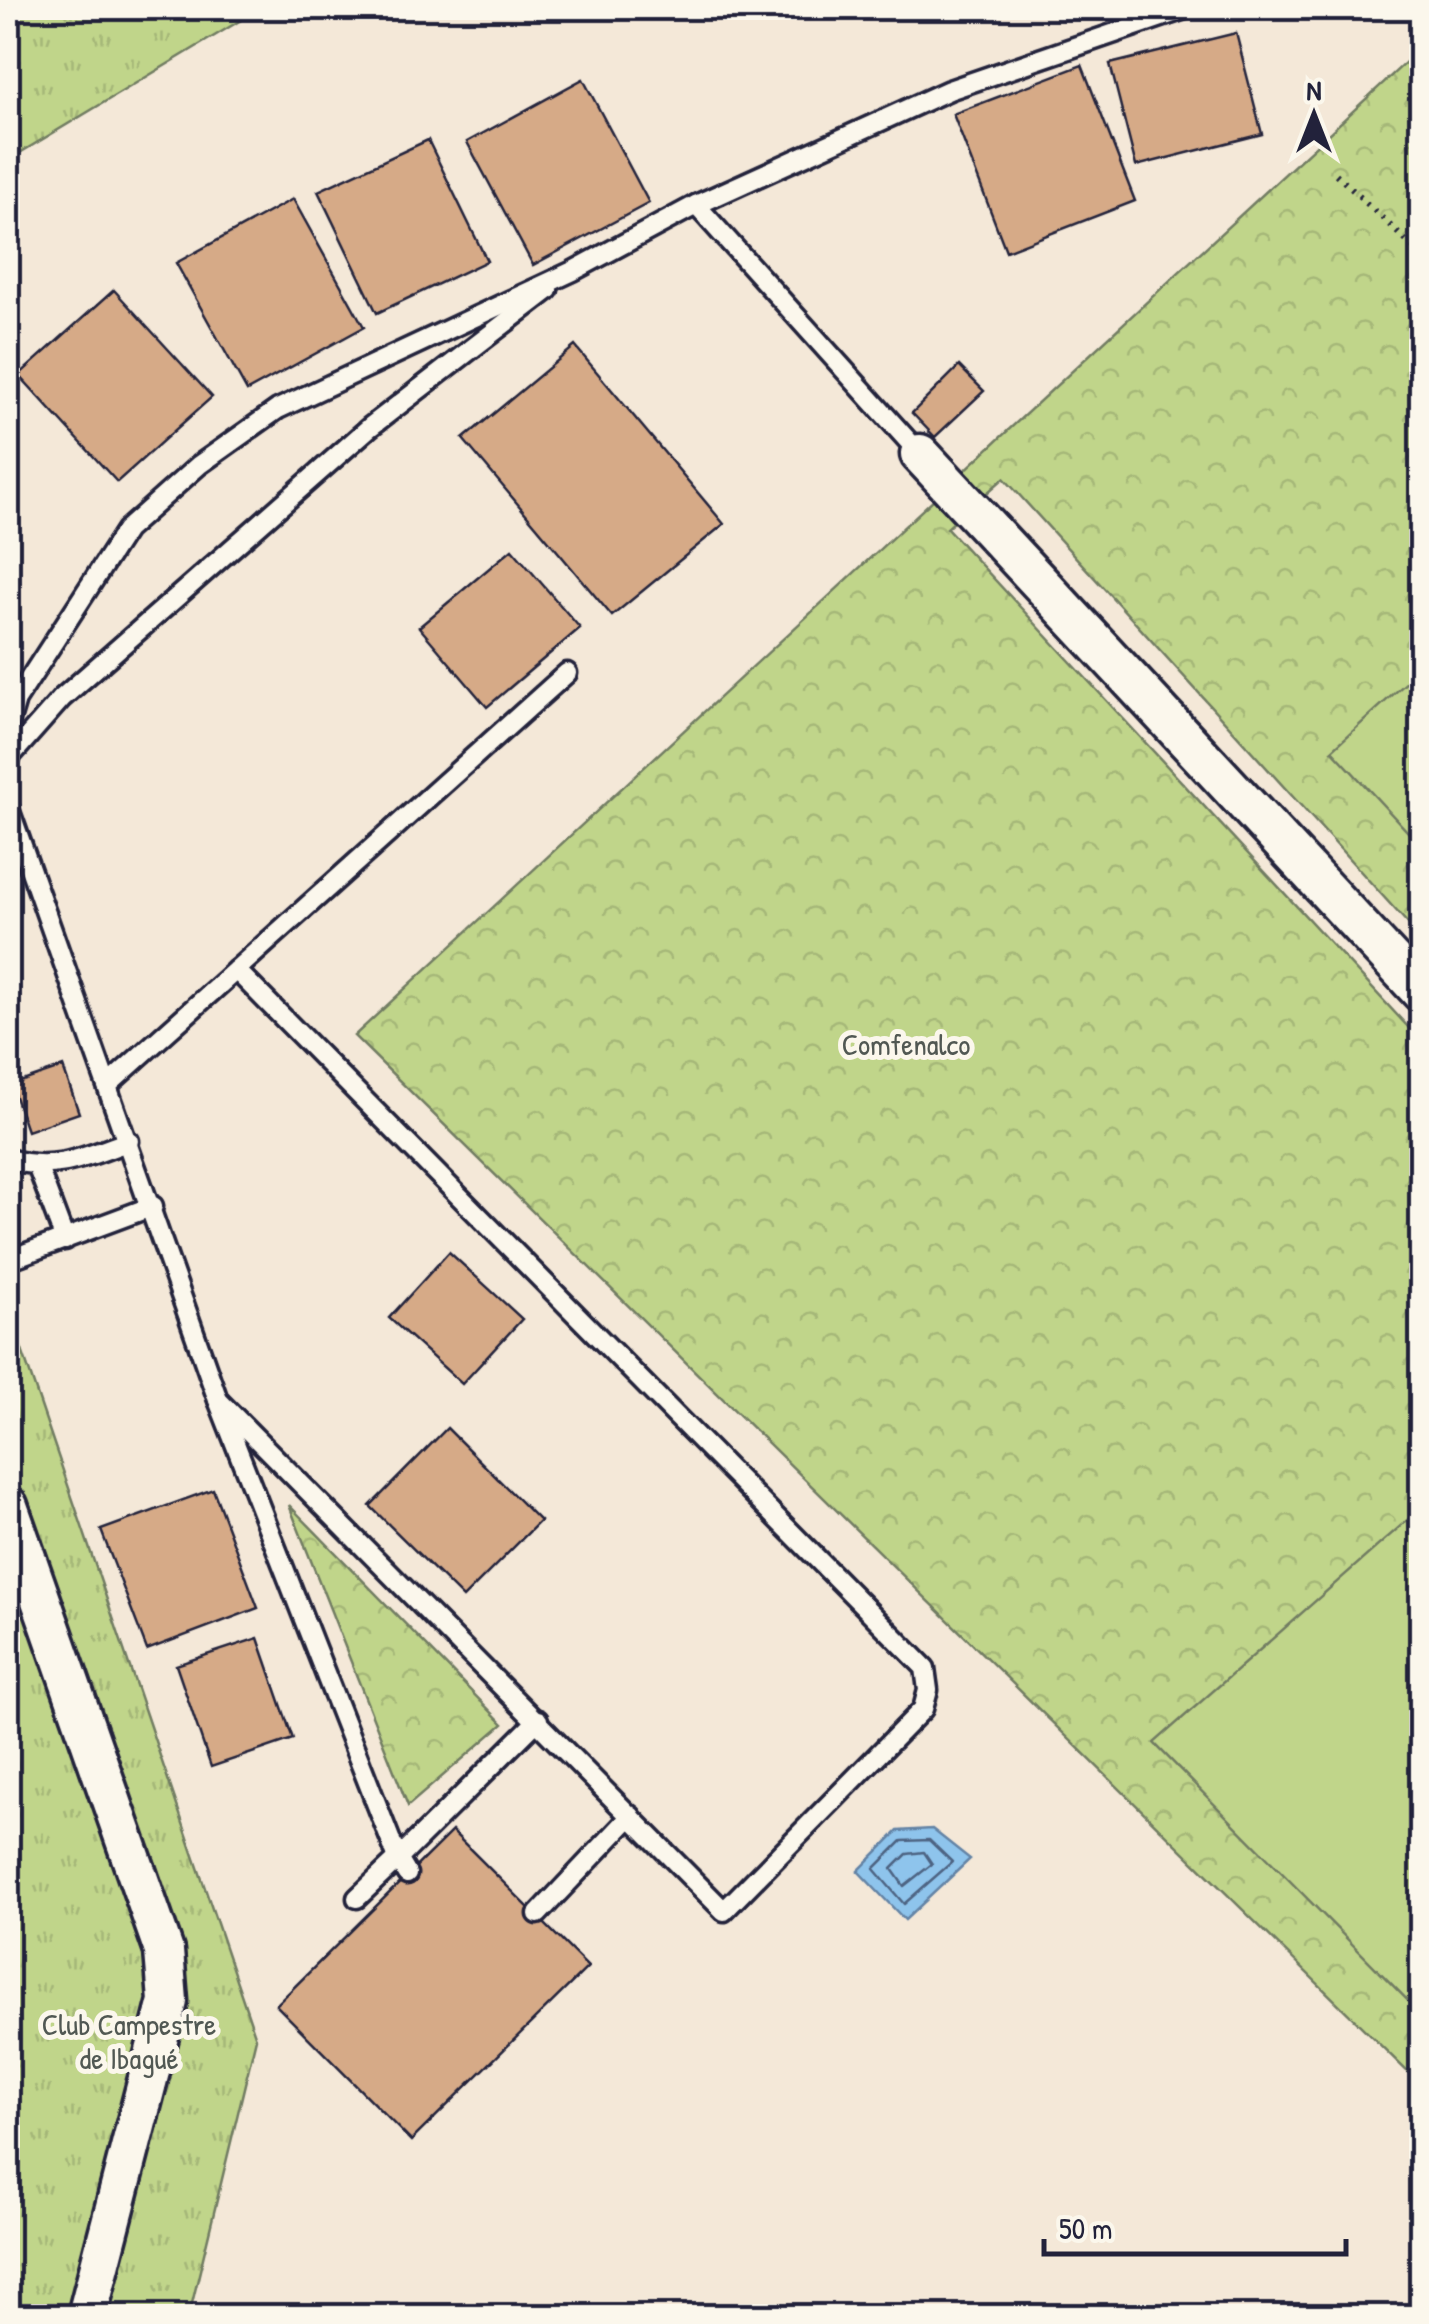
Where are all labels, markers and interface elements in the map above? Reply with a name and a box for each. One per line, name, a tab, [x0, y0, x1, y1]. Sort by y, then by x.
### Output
north arrow	[1264, 65, 1364, 165]
text: N	[1307, 71, 1322, 109]
park label: Comfenalco	[842, 1024, 970, 1064]
park label: Club Campestre de Ibagué	[42, 2004, 216, 2078]
scale bar	[1044, 2194, 1346, 2256]
text: 50 m	[1059, 2208, 1112, 2248]

